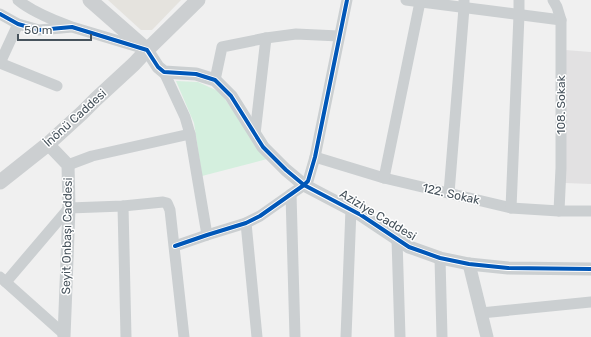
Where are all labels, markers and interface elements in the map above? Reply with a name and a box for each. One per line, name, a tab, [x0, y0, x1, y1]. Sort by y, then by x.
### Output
scale bar	[18, 16, 91, 42]
text: 50 m	[24, 23, 52, 37]
street label: 108. Sokak	[554, 74, 568, 135]
street label: İnönü Caddesi	[41, 86, 109, 150]
street label: Seyit Onbaşı Caddesi	[59, 177, 75, 295]
street label: 122. Sokak	[421, 181, 482, 208]
street label: Aziziye Caddesi	[337, 187, 419, 243]

